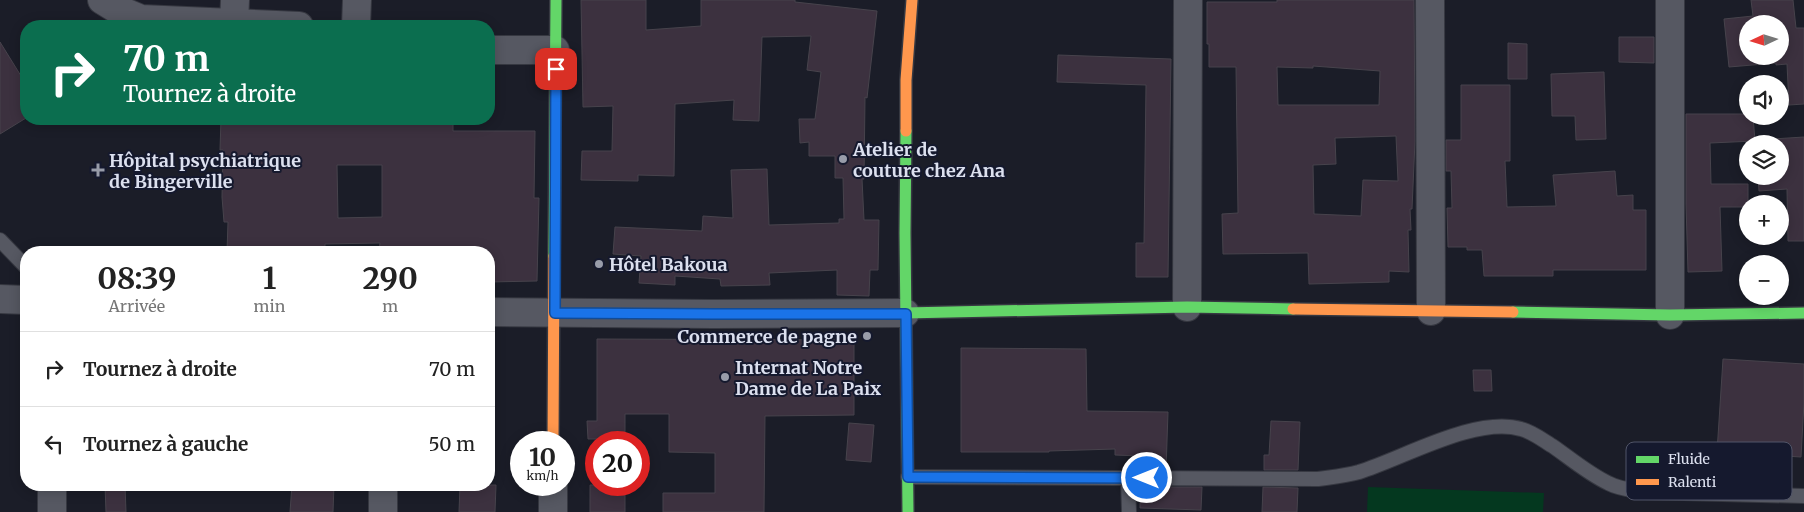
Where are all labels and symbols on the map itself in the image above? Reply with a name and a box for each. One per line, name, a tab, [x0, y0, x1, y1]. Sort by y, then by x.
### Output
north arrow	[1739, 15, 1789, 65]
pin	[535, 48, 577, 90]
place label: Atelier de couture chez Ana	[852, 138, 1005, 182]
place label: Hôpital psychiatrique de Bingerville	[109, 149, 301, 193]
marker: Atelier de couture chez Ana	[837, 153, 849, 165]
marker: Hôpital psychiatrique de Bingerville	[91, 163, 105, 177]
place label: Hôtel Bakoua	[609, 253, 728, 276]
marker: Hôtel Bakoua	[593, 258, 605, 270]
place label: Commerce de pagne	[677, 325, 857, 348]
marker: Commerce de pagne	[861, 330, 873, 342]
place label: Internat Notre Dame de La Paix	[735, 356, 881, 400]
marker: Internat Notre Dame de La Paix	[719, 371, 731, 383]
speed limit sign: 20	[585, 431, 650, 496]
legend	[1626, 442, 1792, 500]
text: Fluide	[1668, 450, 1710, 468]
position arrow	[1120, 451, 1172, 503]
text: Ralenti	[1668, 473, 1717, 491]

